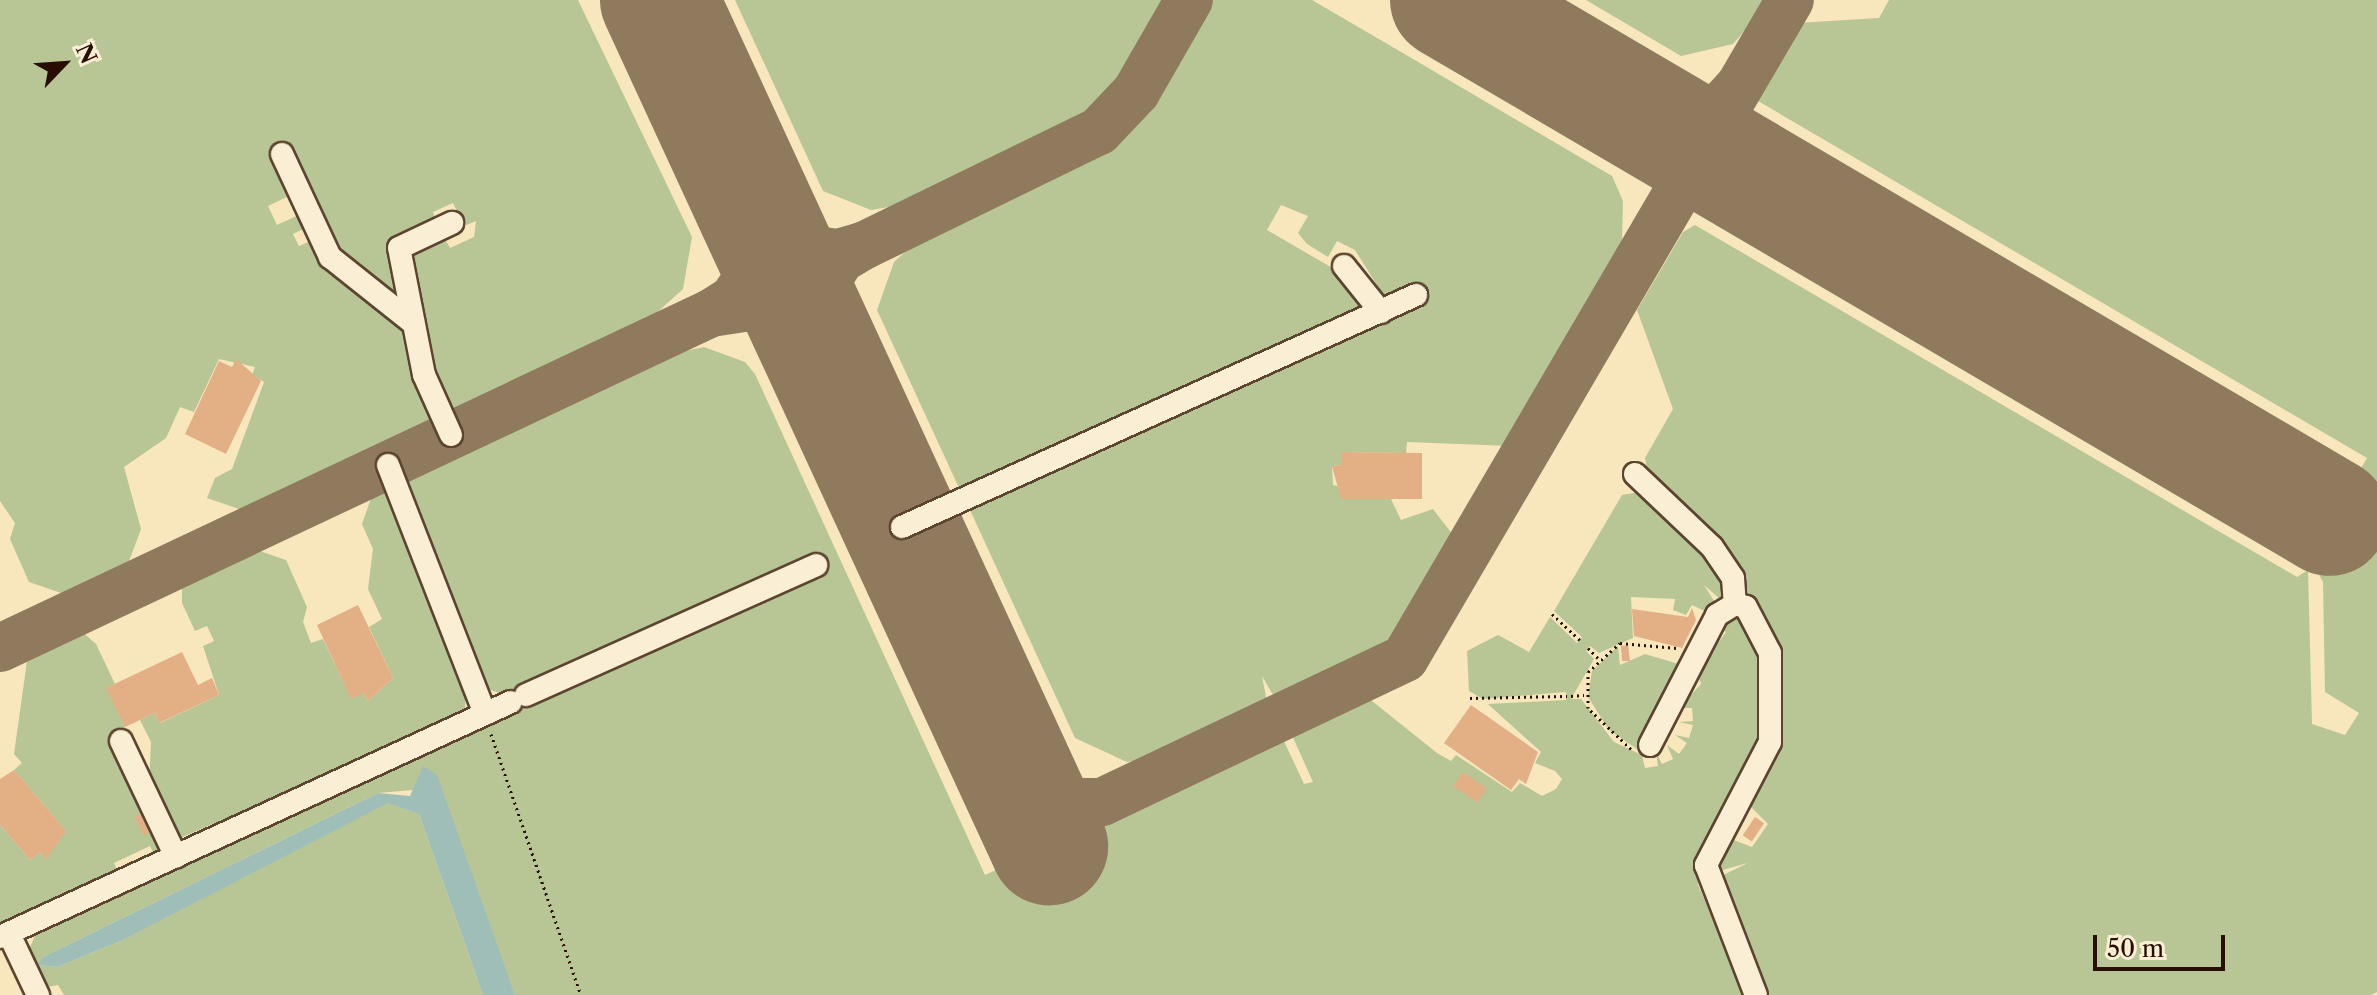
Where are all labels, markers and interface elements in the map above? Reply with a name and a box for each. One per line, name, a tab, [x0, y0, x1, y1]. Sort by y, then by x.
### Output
north arrow	[24, 24, 104, 104]
text: N	[70, 39, 102, 68]
scale bar	[2097, 919, 2229, 969]
text: 50 m	[2107, 934, 2164, 963]

